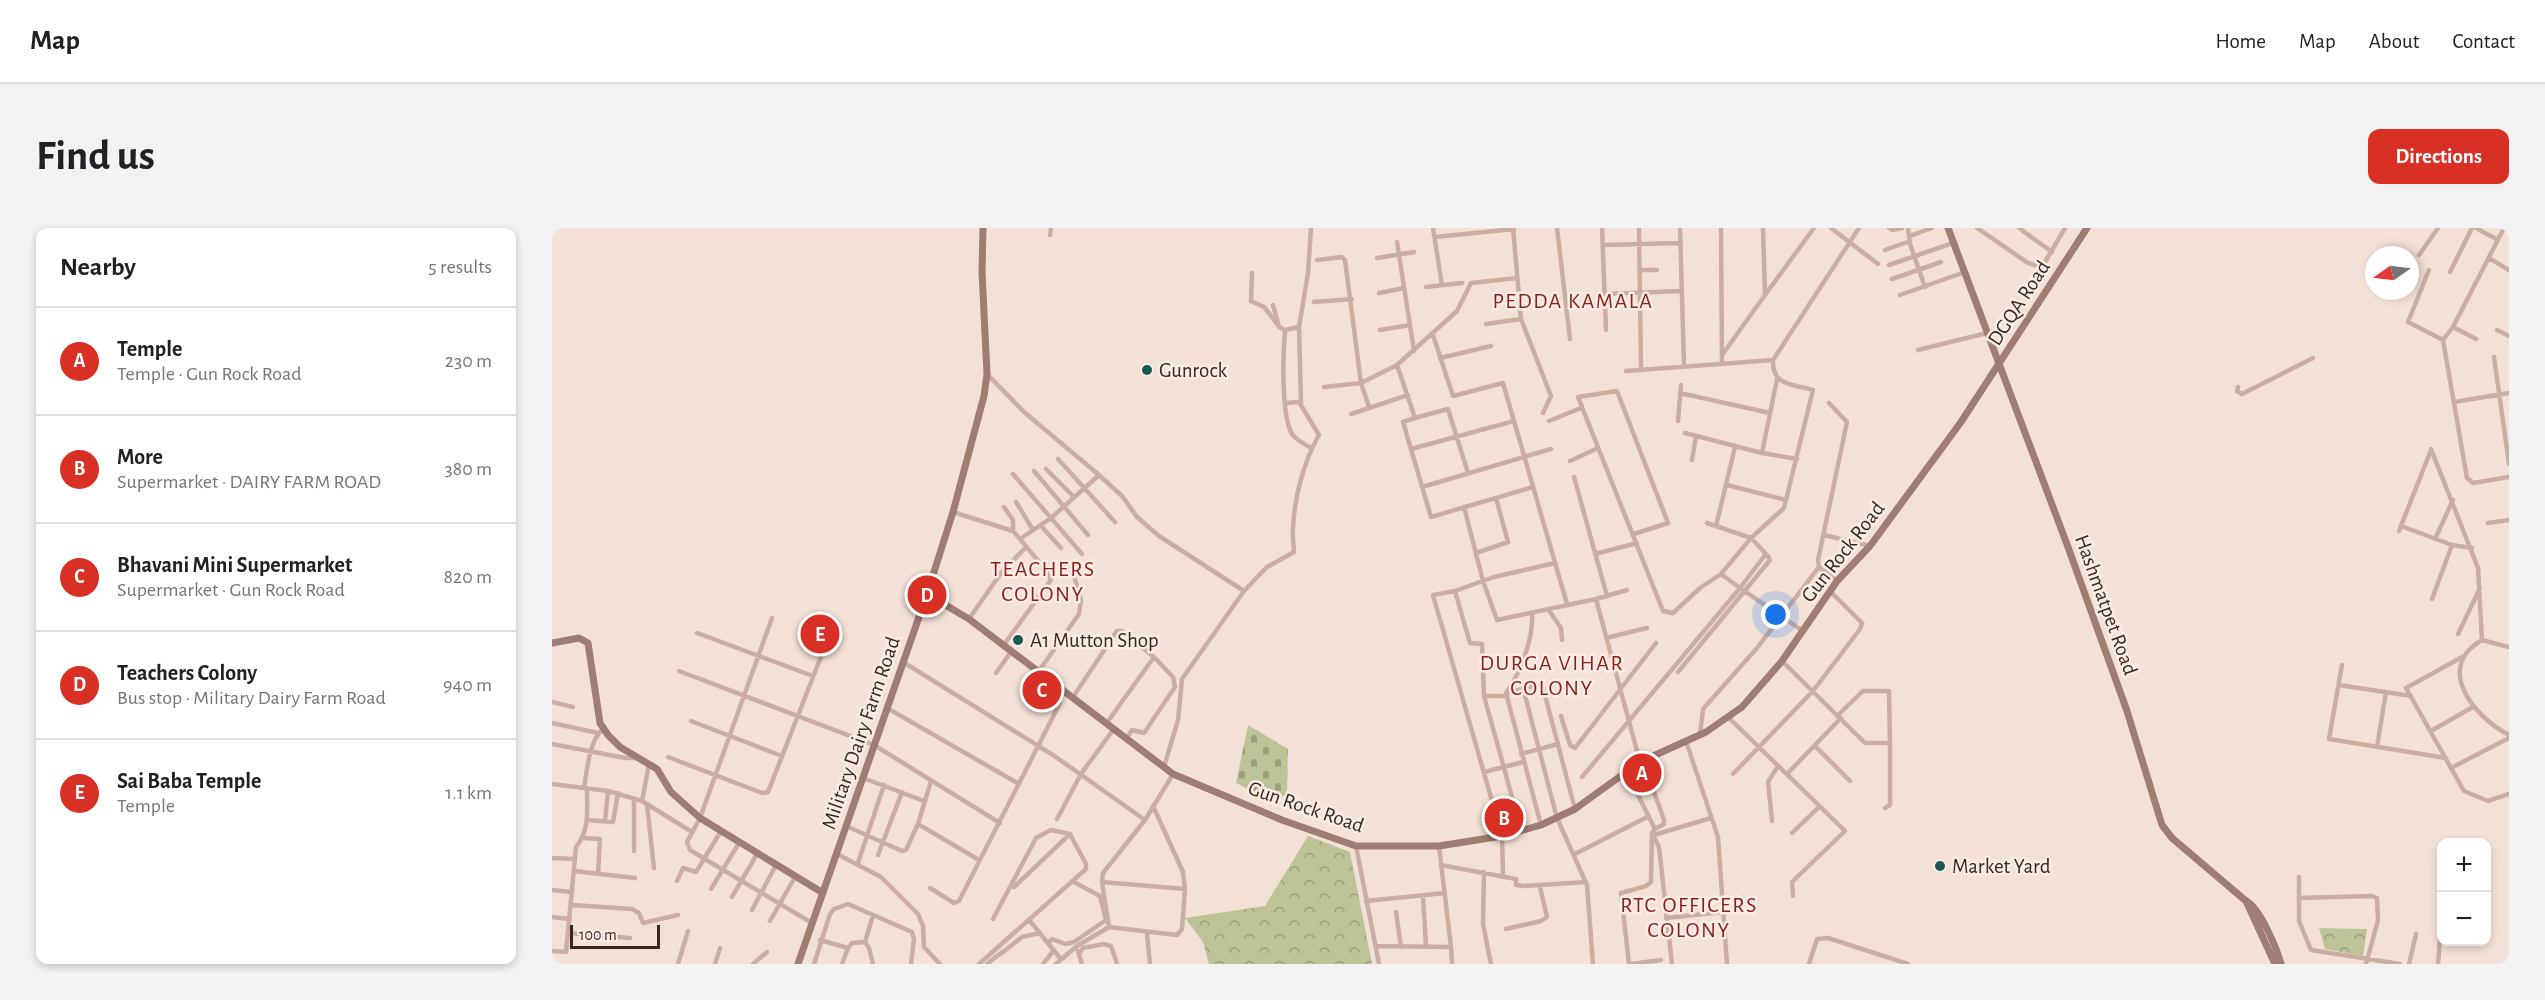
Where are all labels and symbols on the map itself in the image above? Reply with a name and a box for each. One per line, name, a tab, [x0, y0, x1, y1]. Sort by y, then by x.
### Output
north arrow	[2365, 246, 2419, 300]
street label: DGQA Road	[1984, 257, 2054, 349]
district label: PEDDA KAMALA	[1492, 290, 1654, 312]
place label: Gunrock	[1159, 360, 1227, 381]
marker: Gunrock	[1140, 363, 1154, 377]
street label: Gun Rock Road	[1797, 498, 1889, 606]
street label: Hashmatpet Road	[2071, 532, 2141, 678]
district label: TEACHERS COLONY	[990, 558, 1096, 605]
pin: D	[908, 572, 946, 617]
your location	[1761, 600, 1790, 629]
pin: E	[800, 612, 840, 656]
place label: A1 Mutton Shop	[1030, 630, 1159, 651]
marker: A1 Mutton Shop	[1011, 633, 1025, 647]
street label: Military Dairy Farm Road	[818, 634, 904, 832]
district label: DURGA VIHAR COLONY	[1480, 652, 1624, 699]
pin: C	[1022, 668, 1062, 712]
pin: A	[1622, 750, 1662, 796]
street label: Gun Rock Road	[1245, 777, 1367, 837]
pin: B	[1484, 796, 1524, 840]
place label: Market Yard	[1952, 856, 2051, 877]
marker: Market Yard	[1933, 859, 1947, 873]
district label: RTC OFFICERS COLONY	[1620, 894, 1758, 941]
scale bar	[570, 922, 660, 950]

